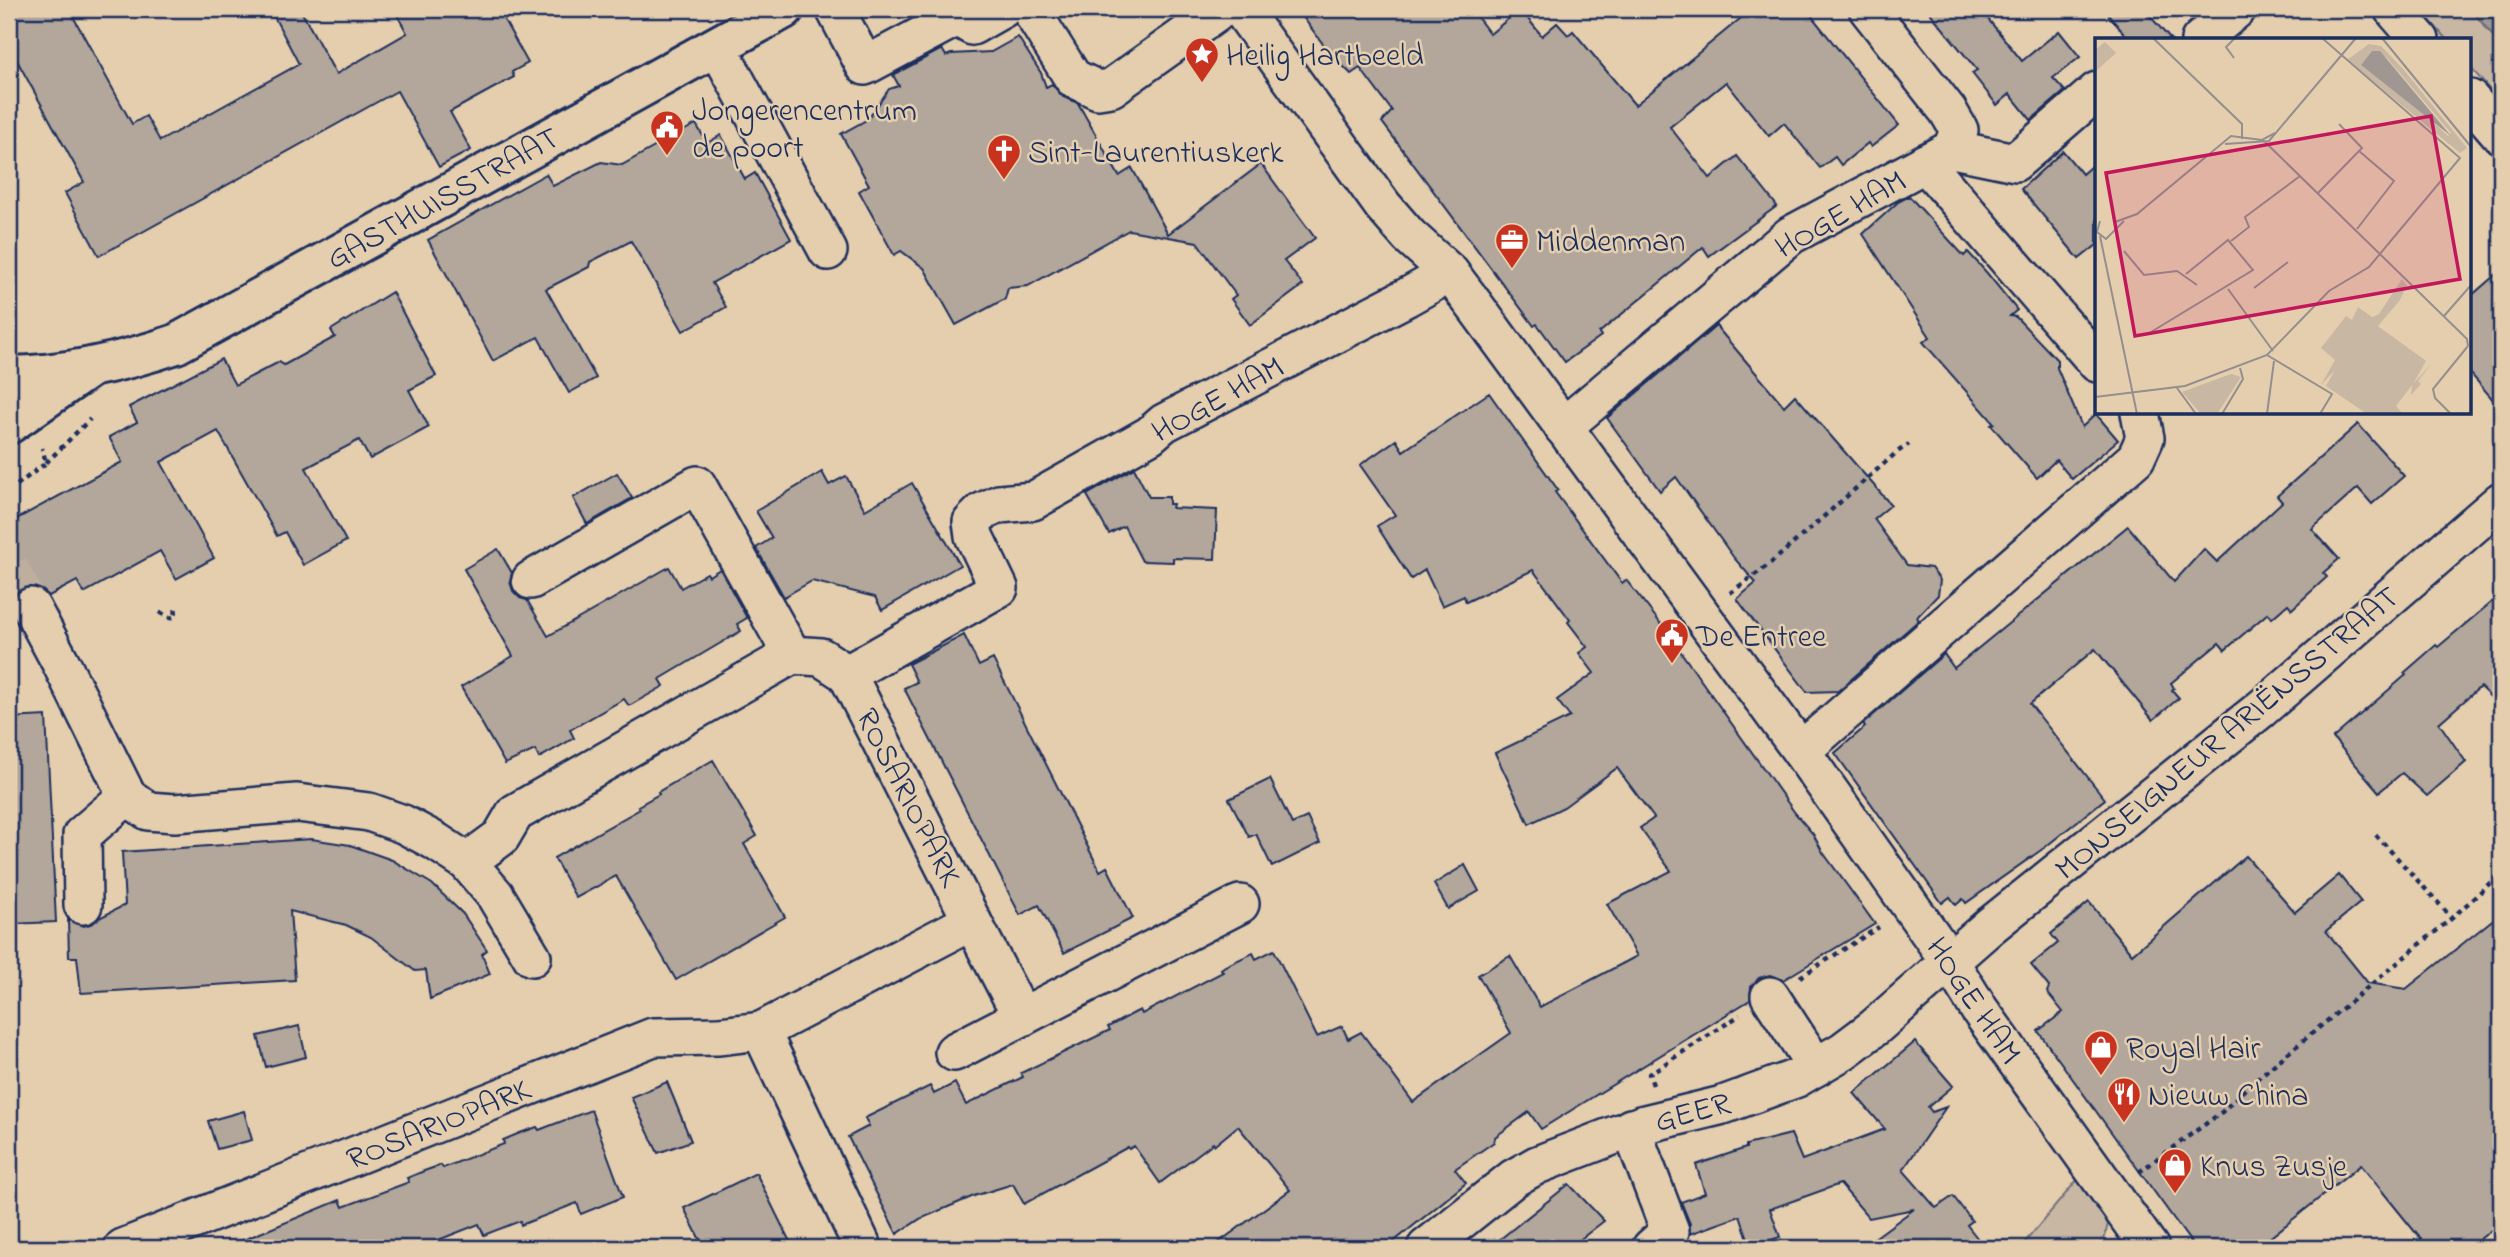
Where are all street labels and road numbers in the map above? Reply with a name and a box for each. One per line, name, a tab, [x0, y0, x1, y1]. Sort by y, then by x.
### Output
street label: GASTHUISSTRAAT	[319, 117, 569, 284]
street label: HOGE HAM	[1767, 159, 1916, 273]
street label: HOGE HAM	[1144, 345, 1293, 457]
street label: MONSEIGNEUR ARIËNSSTRAAT	[2046, 576, 2411, 893]
street label: ROSARIOPARK	[842, 701, 972, 897]
street label: HOGE HAM	[1912, 929, 2032, 1075]
street label: ROSARIOPARK	[340, 1068, 539, 1185]
street label: GEER	[1650, 1082, 1736, 1147]

